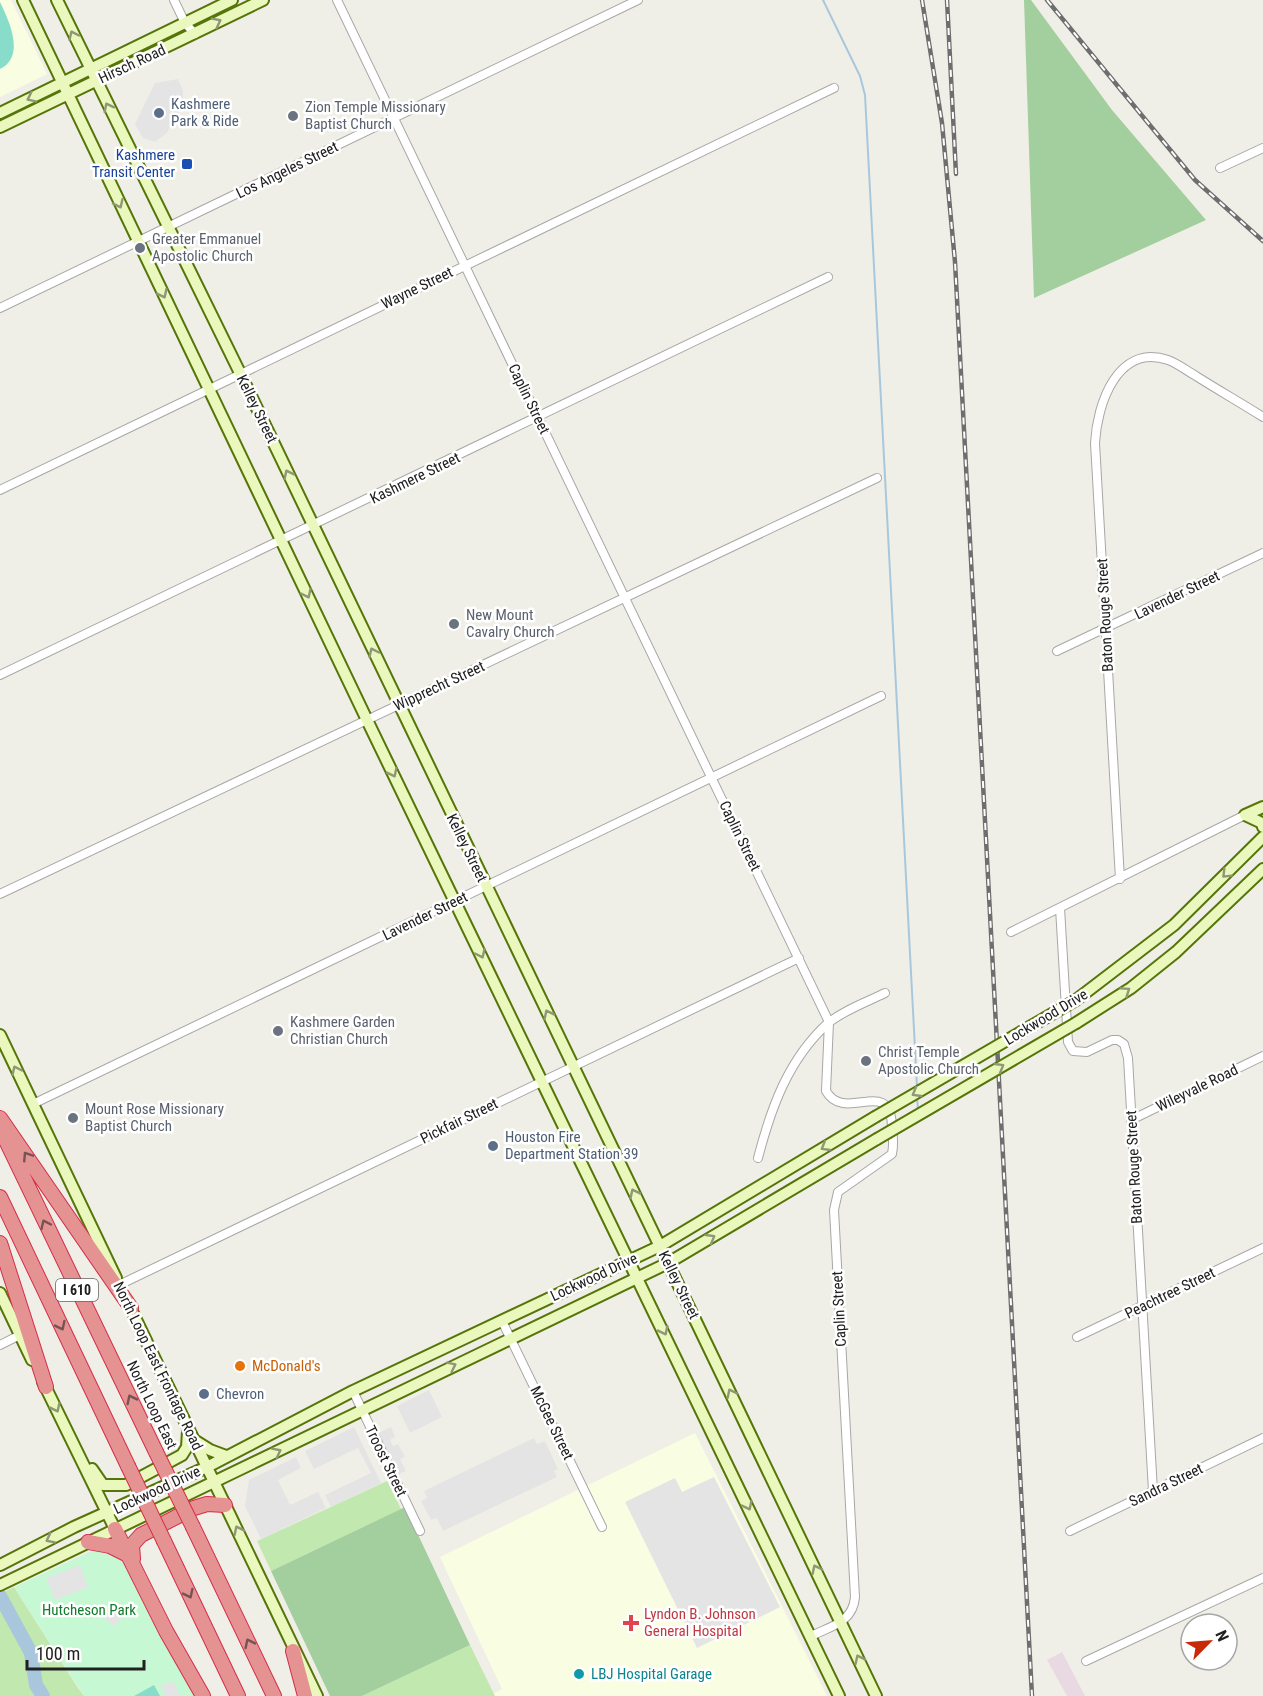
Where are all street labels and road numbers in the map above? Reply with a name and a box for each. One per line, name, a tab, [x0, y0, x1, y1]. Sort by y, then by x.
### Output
street label: Hirsch Road	[96, 41, 168, 87]
street label: Los Angeles Street	[233, 138, 341, 202]
street label: Wayne Street	[378, 263, 456, 313]
street label: Caplin Street	[504, 361, 554, 437]
street label: Kelley Street	[233, 372, 281, 446]
street label: Kashmere Street	[367, 448, 463, 508]
street label: Baton Rouge Street	[1093, 558, 1117, 672]
street label: Lavender Street	[1131, 567, 1223, 623]
street label: Wipprecht Street	[391, 657, 487, 715]
street label: Caplin Street	[715, 798, 765, 874]
street label: Kelley Street	[443, 811, 491, 885]
street label: Lavender Street	[379, 888, 471, 944]
street label: Lockwood Drive	[1001, 985, 1091, 1049]
street label: Wileyvale Road	[1153, 1060, 1241, 1116]
street label: Pickfair Street	[417, 1095, 501, 1147]
street label: Baton Rouge Street	[1122, 1110, 1146, 1224]
street label: Kelley Street	[655, 1248, 703, 1322]
street label: Lockwood Drive	[548, 1249, 640, 1305]
street label: Peachtree Street	[1122, 1263, 1218, 1323]
street label: Caplin Street	[828, 1271, 850, 1347]
road number: I 610	[56, 1279, 98, 1301]
street label: North Loop East Frontage Road	[109, 1279, 207, 1453]
street label: North Loop East	[123, 1358, 181, 1452]
street label: McGee Street	[526, 1383, 578, 1463]
street label: Troost Street	[361, 1423, 411, 1499]
street label: Sandra Street	[1126, 1459, 1206, 1511]
street label: Lockwood Drive	[111, 1462, 203, 1518]

